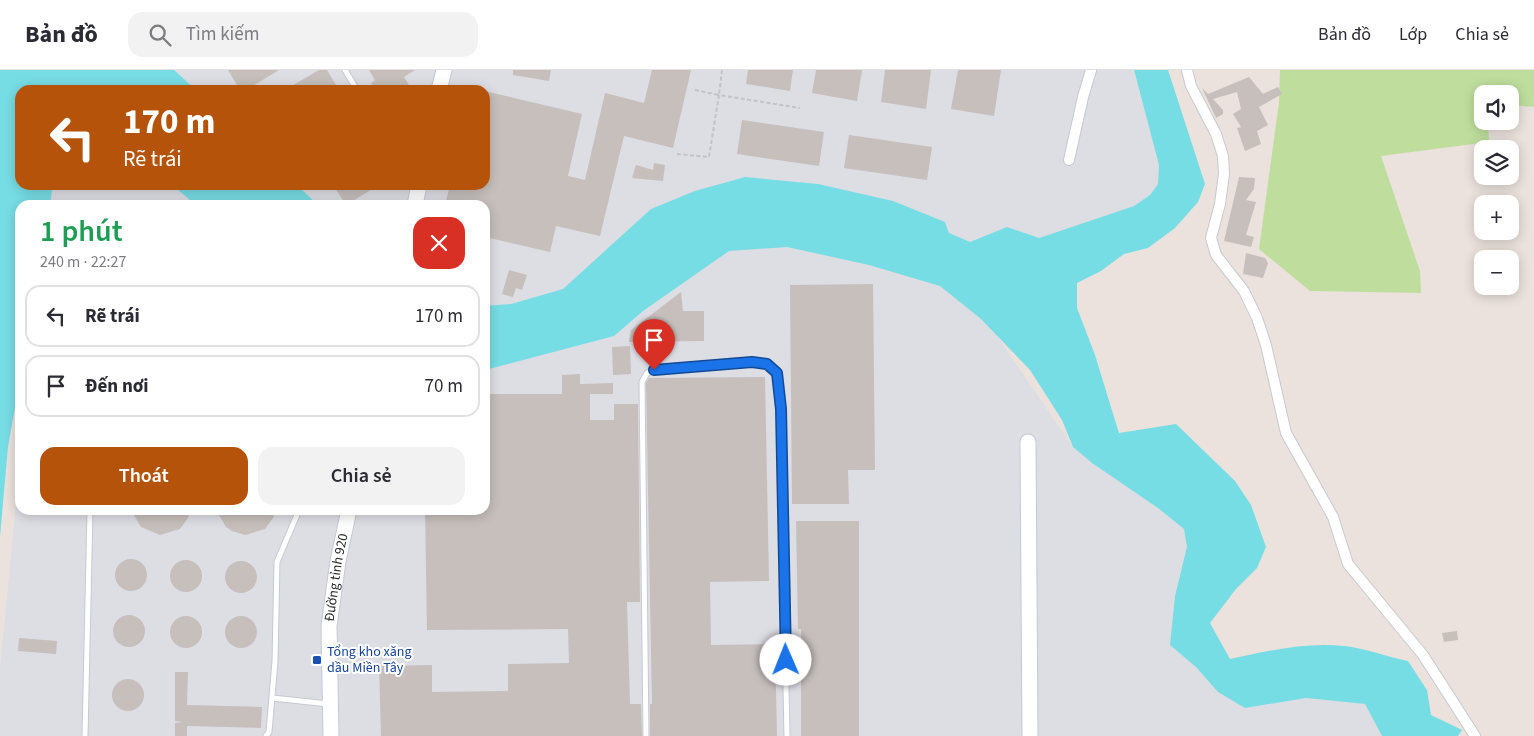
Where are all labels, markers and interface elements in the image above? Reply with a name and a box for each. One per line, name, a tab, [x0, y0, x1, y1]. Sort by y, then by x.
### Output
search box	[128, 12, 478, 57]
text: Bản đồ	[25, 17, 98, 52]
icon: search	[146, 21, 174, 49]
text: Tìm kiếm	[186, 21, 259, 48]
text: Bản đồ	[1318, 22, 1371, 47]
text: Lớp	[1399, 22, 1427, 47]
text: Chia sẻ	[1455, 22, 1509, 47]
map controls	[1474, 85, 1519, 295]
button: sound	[1474, 85, 1519, 130]
text: 170 m	[123, 97, 215, 147]
icon: left	[40, 105, 105, 170]
button: layers	[1474, 140, 1519, 185]
text: Rẽ trái	[123, 143, 182, 175]
button: +	[1474, 195, 1519, 240]
text: 1 phút	[40, 210, 123, 253]
button: close	[413, 217, 465, 269]
button: −	[1474, 250, 1519, 295]
text: 240 m · 22:27	[40, 251, 127, 273]
icon: left	[42, 302, 70, 330]
text: Rẽ trái	[85, 303, 140, 330]
text: 170 m	[415, 303, 463, 330]
pin	[633, 319, 675, 370]
icon: arrive	[640, 326, 668, 354]
icon: arrive	[42, 372, 70, 400]
text: Đến nơi	[85, 373, 149, 400]
text: 70 m	[425, 373, 463, 400]
button: Thoát	[40, 447, 248, 505]
button: Chia sẻ	[258, 447, 465, 505]
street label: Đường tỉnh 920	[320, 532, 354, 623]
position arrow	[759, 633, 811, 685]
place label: Tổng kho xăng dầu Miền Tây	[327, 642, 412, 678]
marker: Tổng kho xăng dầu Miền Tây	[311, 654, 323, 666]

